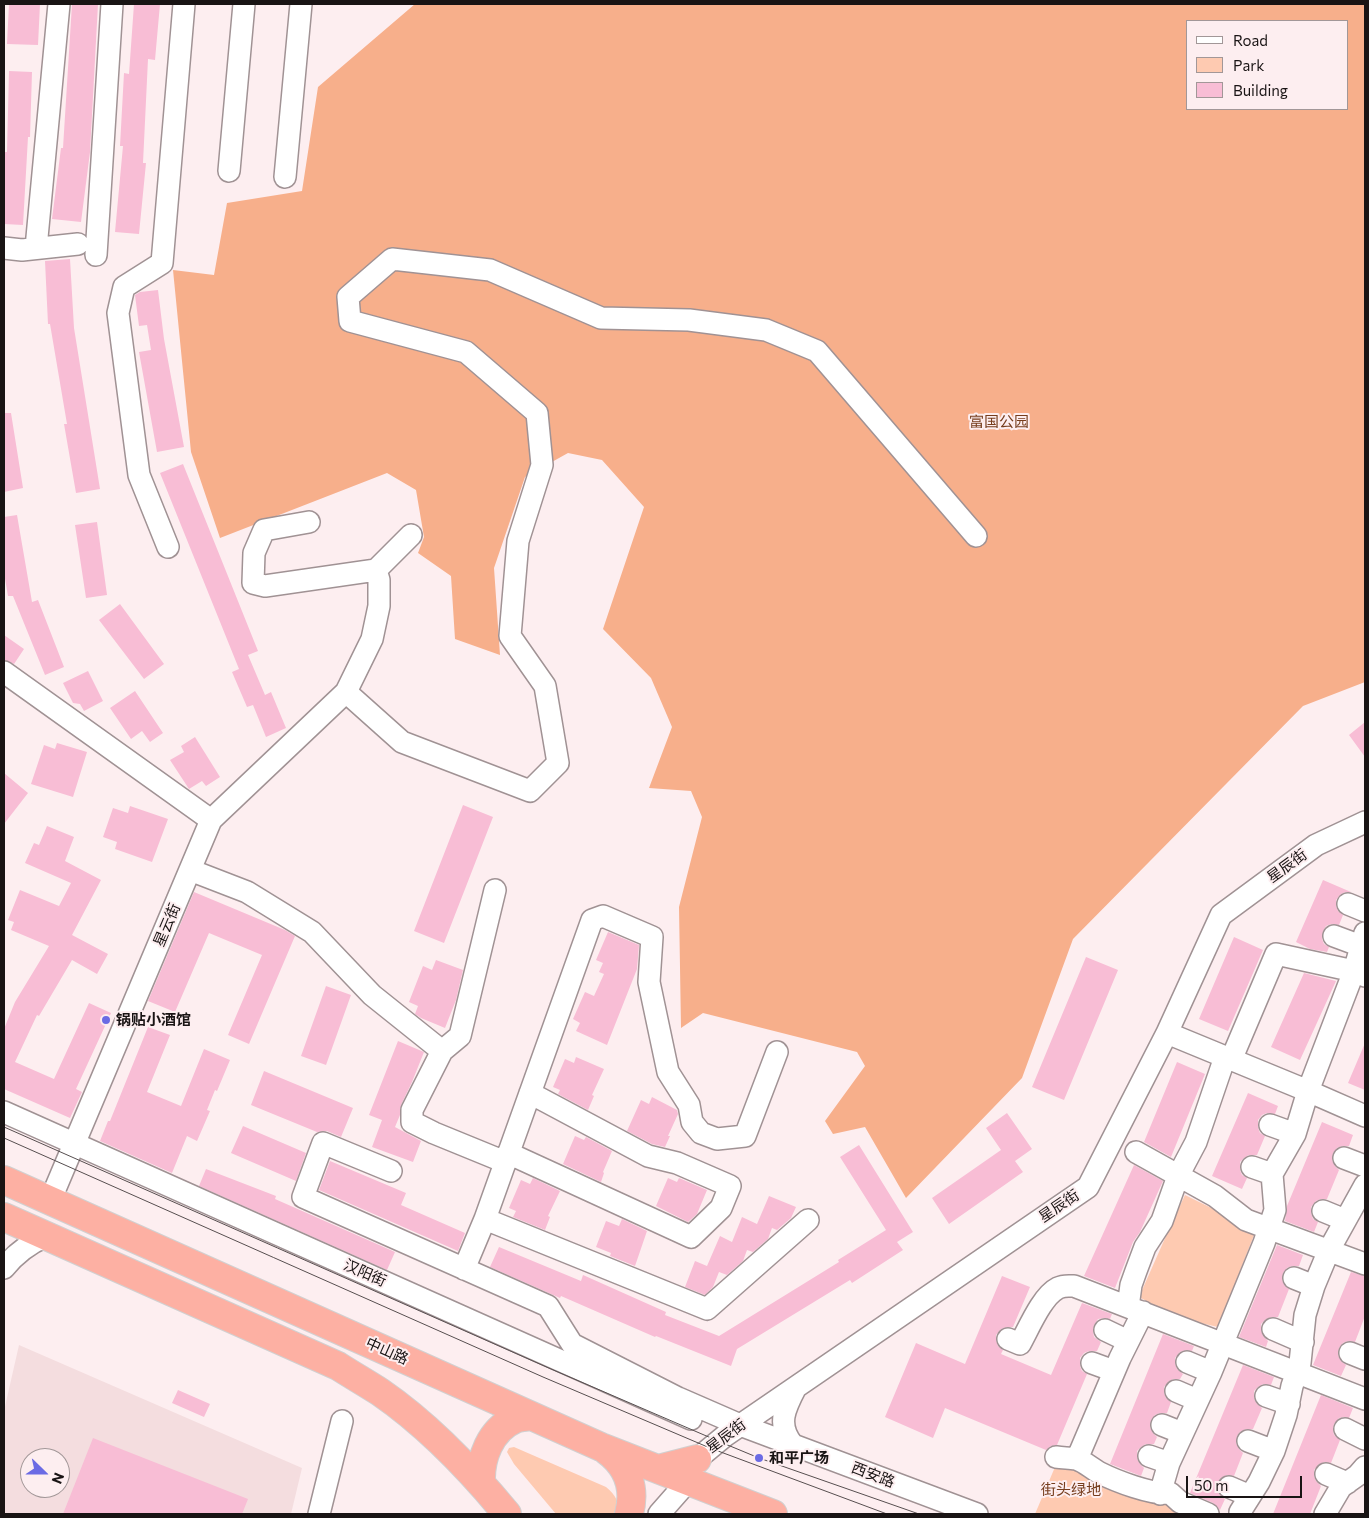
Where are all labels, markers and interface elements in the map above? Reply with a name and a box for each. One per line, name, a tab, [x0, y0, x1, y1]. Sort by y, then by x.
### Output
legend	[1186, 20, 1349, 110]
text: Road	[1233, 31, 1268, 49]
text: Park	[1233, 56, 1264, 74]
text: Building	[1233, 81, 1288, 99]
park label: 富国公园	[969, 413, 1029, 431]
street label: 星辰街	[1264, 845, 1310, 887]
street label: 星云街	[150, 901, 184, 949]
place label: 锅贴小酒馆	[116, 1011, 191, 1029]
marker: 锅贴小酒馆	[100, 1014, 112, 1026]
street label: 星辰街	[1035, 1186, 1083, 1226]
street label: 汉阳街	[341, 1256, 389, 1290]
street label: 中山路	[363, 1334, 411, 1368]
street label: 星辰街	[703, 1415, 749, 1457]
north arrow	[20, 1448, 70, 1498]
place label: 和平广场	[769, 1449, 829, 1467]
marker: 和平广场	[753, 1452, 765, 1464]
street label: 西安路	[849, 1459, 897, 1491]
scale bar	[1189, 1466, 1305, 1498]
text: N	[49, 1470, 68, 1486]
text: 50 m	[1194, 1476, 1228, 1494]
park label: 街头绿地	[1041, 1481, 1101, 1499]

